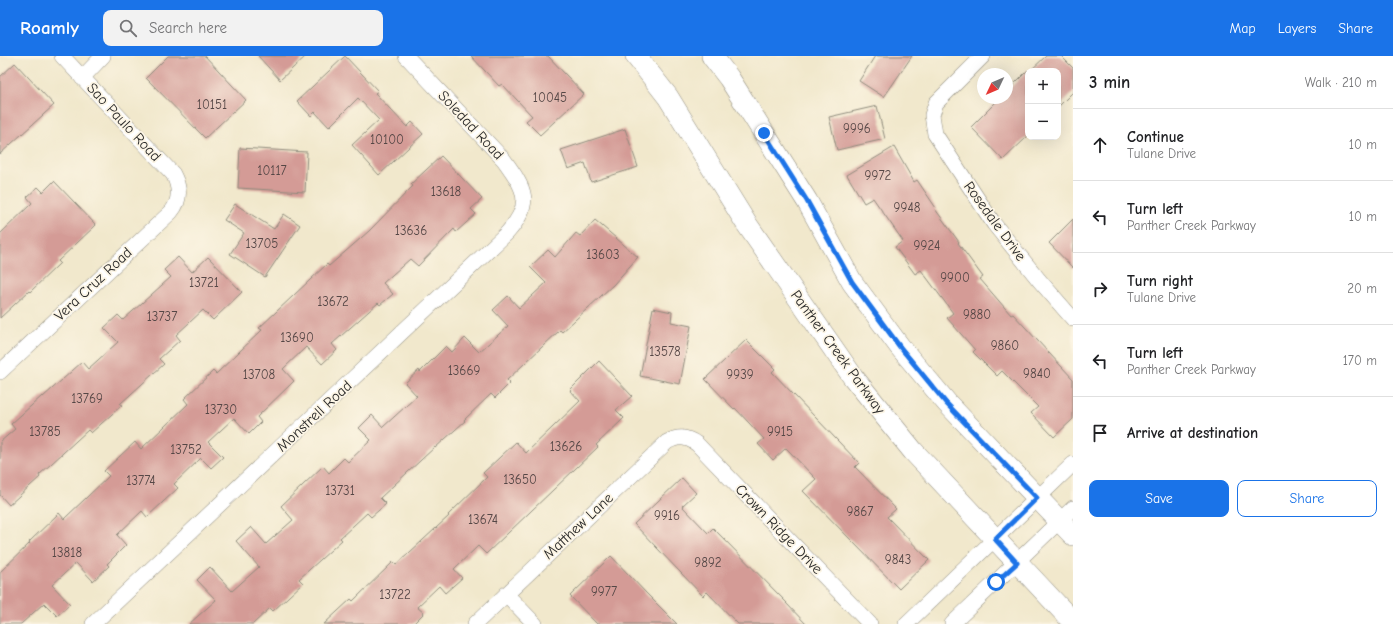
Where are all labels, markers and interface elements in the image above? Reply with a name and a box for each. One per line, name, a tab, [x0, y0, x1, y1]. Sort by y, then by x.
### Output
search box	[103, 10, 383, 46]
text: Roamly	[20, 17, 79, 39]
icon: search	[117, 17, 139, 39]
text: Search here	[149, 19, 227, 37]
text: Map	[1229, 20, 1256, 37]
text: Layers	[1278, 20, 1316, 37]
text: Share	[1338, 20, 1373, 37]
north arrow	[977, 68, 1013, 104]
map controls	[1025, 68, 1061, 140]
button: +	[1025, 68, 1061, 104]
text: 3 min	[1089, 73, 1130, 92]
text: Walk · 210 m	[1305, 75, 1377, 90]
street label: Sao Paulo Road	[83, 79, 165, 165]
street label: Soledad Road	[434, 87, 508, 163]
house number: 10045	[533, 90, 567, 105]
house number: 10151	[197, 97, 227, 112]
button: −	[1025, 104, 1061, 140]
house number: 9996	[843, 121, 871, 136]
route end	[755, 124, 773, 142]
text: Continue	[1127, 128, 1184, 146]
house number: 10100	[370, 132, 404, 147]
icon: ahead	[1089, 134, 1111, 156]
text: 10 m	[1349, 137, 1377, 152]
text: Tulane Drive	[1127, 146, 1196, 161]
house number: 10117	[257, 163, 287, 178]
house number: 9972	[865, 168, 892, 183]
street label: Rosedale Drive	[960, 178, 1030, 265]
house number: 13618	[431, 184, 462, 199]
house number: 9948	[894, 200, 921, 215]
text: Turn left	[1127, 200, 1183, 218]
icon: left	[1089, 206, 1111, 228]
text: 10 m	[1349, 209, 1377, 224]
text: Panther Creek Parkway	[1127, 218, 1256, 233]
house number: 13636	[395, 223, 427, 238]
house number: 13705	[246, 236, 278, 251]
house number: 9924	[914, 238, 940, 253]
street label: Vera Cruz Road	[50, 243, 136, 325]
house number: 13603	[586, 247, 620, 262]
house number: 9900	[940, 270, 970, 285]
text: Turn right	[1127, 272, 1193, 290]
house number: 13721	[189, 275, 219, 290]
icon: right	[1089, 278, 1111, 300]
text: 20 m	[1347, 281, 1377, 296]
street label: Panther Creek Parkway	[787, 287, 889, 418]
text: Tulane Drive	[1127, 290, 1196, 305]
house number: 13672	[317, 294, 349, 309]
house number: 9880	[963, 307, 991, 322]
house number: 13737	[147, 309, 177, 324]
house number: 13690	[280, 330, 314, 345]
house number: 9860	[991, 338, 1019, 353]
house number: 13578	[649, 344, 681, 359]
text: Turn left	[1127, 344, 1183, 362]
icon: left	[1089, 350, 1111, 372]
text: 170 m	[1343, 353, 1377, 368]
text: Panther Creek Parkway	[1127, 362, 1256, 377]
house number: 13669	[448, 363, 480, 378]
house number: 9840	[1023, 366, 1051, 381]
house number: 13708	[243, 367, 276, 382]
house number: 9939	[726, 367, 754, 382]
street label: Monstrell Road	[273, 377, 355, 455]
house number: 13769	[71, 391, 103, 406]
house number: 13730	[205, 402, 237, 417]
icon: arrive	[1089, 422, 1111, 444]
house number: 13785	[29, 424, 61, 439]
house number: 9915	[767, 424, 793, 439]
text: Arrive at destination	[1127, 424, 1258, 442]
house number: 13626	[550, 439, 582, 454]
house number: 13752	[170, 442, 202, 457]
house number: 13650	[503, 472, 537, 487]
house number: 13774	[126, 473, 156, 488]
street label: Crown Ridge Drive	[732, 480, 827, 578]
button: Save	[1089, 480, 1229, 517]
button: Share	[1237, 480, 1377, 517]
house number: 13731	[325, 483, 355, 498]
street label: Matthew Lane	[539, 489, 617, 563]
house number: 9867	[847, 504, 873, 519]
house number: 9916	[654, 508, 680, 523]
house number: 13674	[468, 512, 498, 527]
house number: 13818	[52, 545, 82, 560]
house number: 9843	[885, 552, 911, 567]
house number: 9892	[694, 555, 722, 570]
route start	[987, 573, 1005, 591]
house number: 9977	[591, 584, 617, 599]
house number: 13722	[379, 587, 411, 602]

